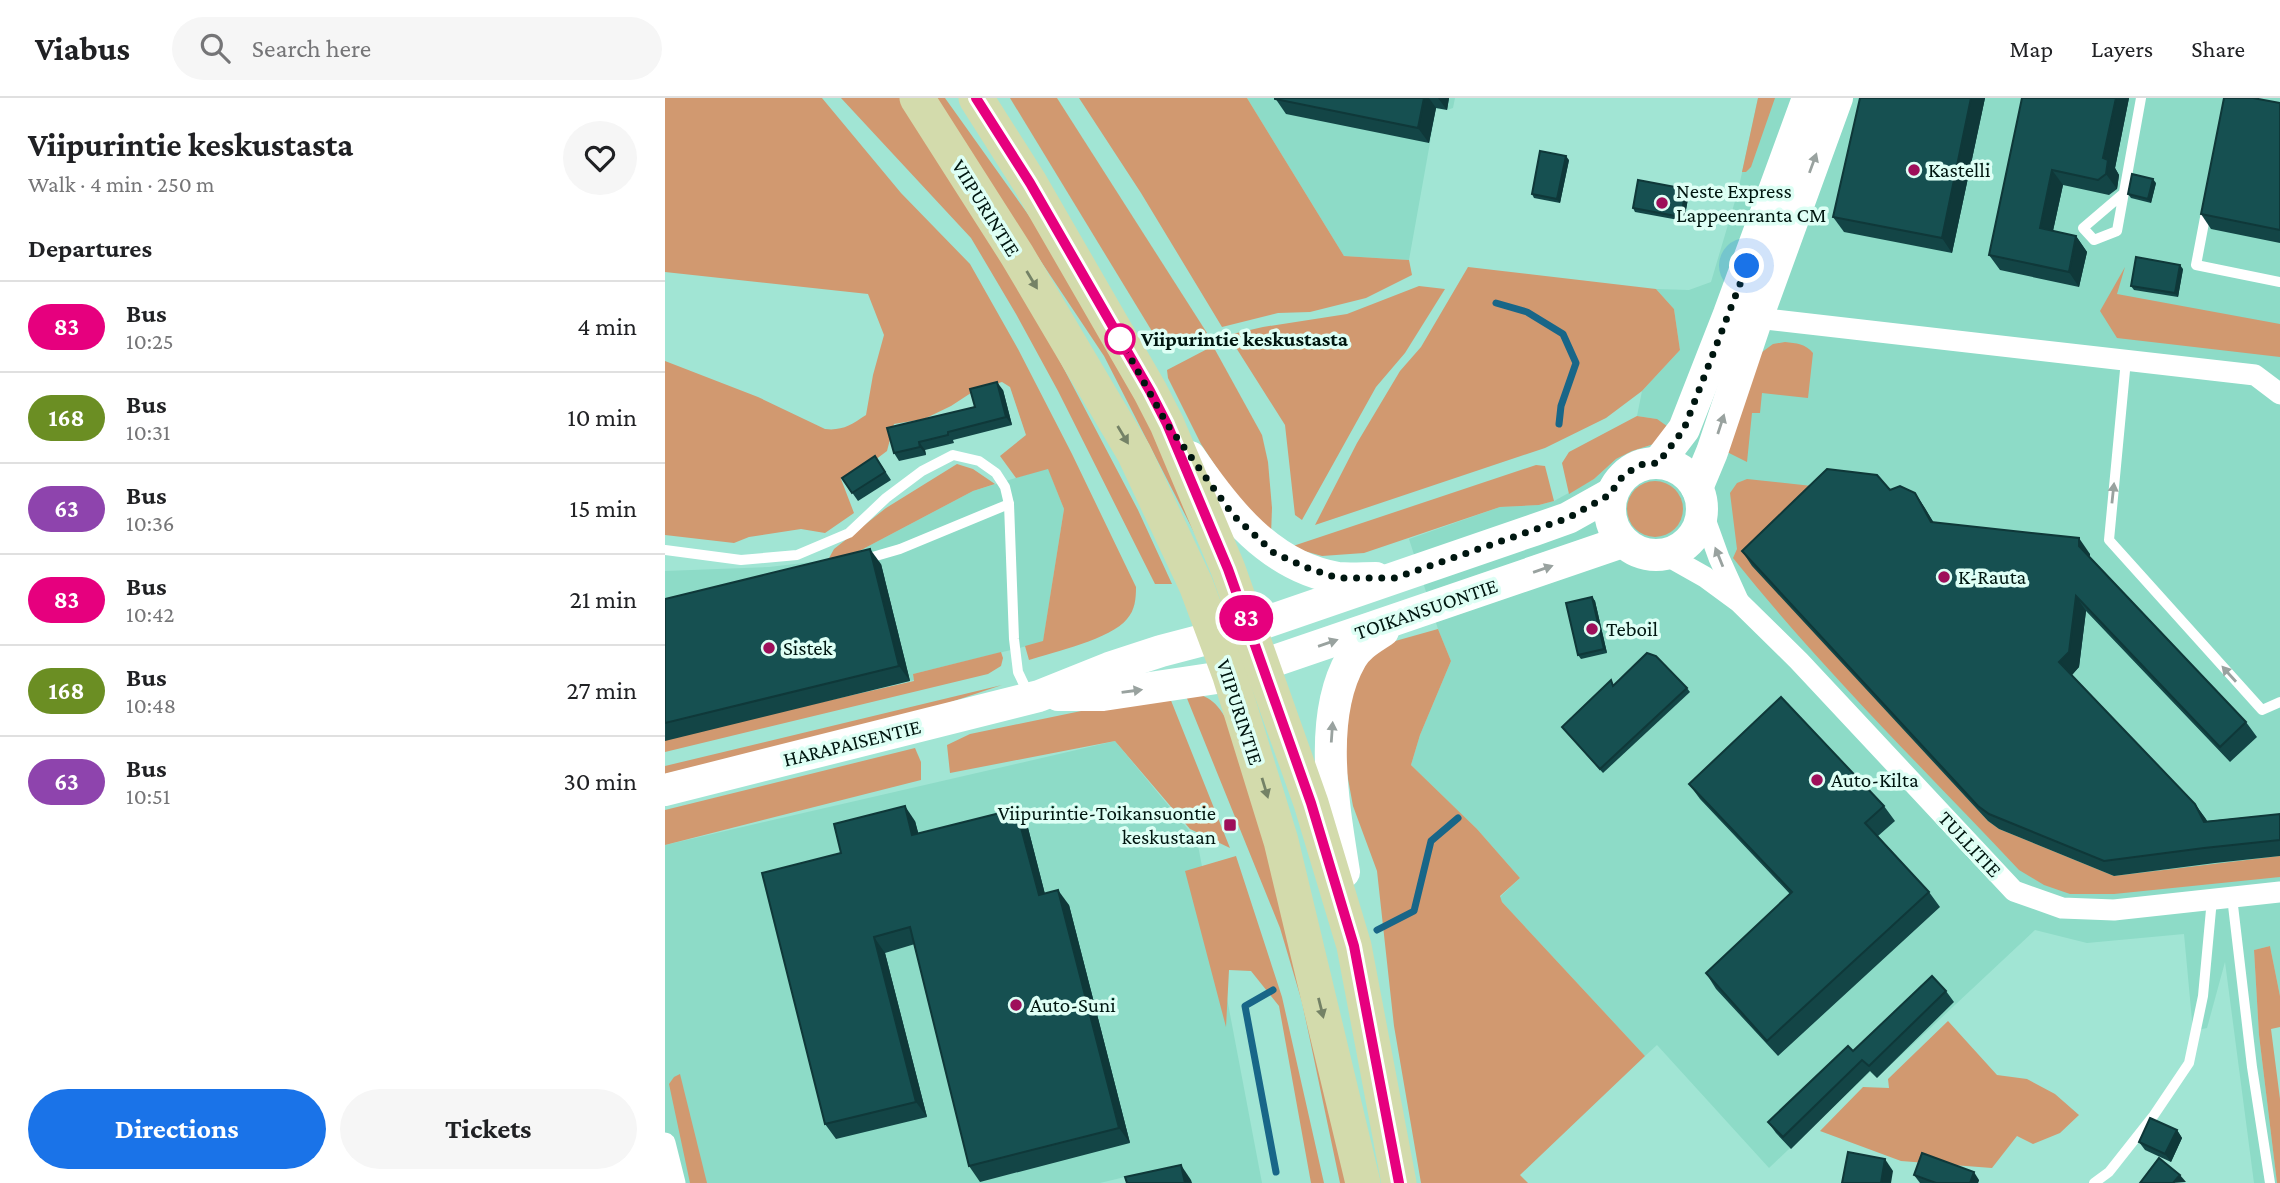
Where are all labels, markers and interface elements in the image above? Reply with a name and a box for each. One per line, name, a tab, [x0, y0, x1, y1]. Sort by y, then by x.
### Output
search box	[172, 17, 662, 80]
icon: search	[196, 29, 234, 67]
text: Viabus	[35, 30, 130, 67]
text: Search here	[252, 34, 371, 63]
text: Map	[2009, 35, 2053, 62]
text: Layers	[2091, 35, 2153, 62]
text: Share	[2191, 35, 2245, 62]
button: heart	[563, 121, 637, 195]
text: Viipurintie keskustasta	[28, 126, 353, 163]
one-way arrow	[1808, 153, 1819, 174]
street label: VIIPURINTIE	[947, 155, 1025, 261]
place label: Kastelli	[1928, 158, 1991, 182]
marker: Kastelli	[1906, 162, 1922, 178]
text: Walk · 4 min · 250 m	[28, 171, 215, 197]
place label: Neste Express Lappeenranta CM	[1676, 179, 1826, 227]
marker: Neste Express Lappeenranta CM	[1654, 195, 1670, 211]
text: Departures	[28, 234, 152, 263]
your location	[1729, 248, 1764, 283]
one-way arrow	[1025, 270, 1037, 290]
text: Bus	[126, 299, 167, 328]
text: 4 min	[577, 312, 637, 341]
text: 83	[54, 313, 79, 340]
marker: Viipurintie keskustasta	[1105, 324, 1135, 354]
place label: Viipurintie keskustasta	[1140, 327, 1349, 351]
text: 10:25	[126, 328, 174, 354]
text: Bus	[126, 390, 167, 419]
text: 10 min	[567, 403, 637, 432]
text: 168	[48, 404, 85, 431]
one-way arrow	[1716, 414, 1727, 435]
text: 10:31	[126, 419, 170, 445]
one-way arrow	[1117, 425, 1130, 444]
text: Bus	[126, 481, 167, 510]
one-way arrow	[2108, 482, 2119, 504]
text: 15 min	[570, 494, 637, 523]
text: 63	[54, 495, 79, 522]
text: 10:36	[126, 510, 175, 536]
one-way arrow	[1713, 547, 1725, 567]
one-way arrow	[1533, 563, 1554, 574]
place label: K-Rauta	[1958, 565, 2026, 589]
marker: K-Rauta	[1936, 569, 1952, 585]
text: Bus	[126, 572, 167, 601]
street label: TOIKANSUONTIE	[1351, 573, 1501, 645]
text: 21 min	[569, 585, 637, 614]
text: 83	[54, 586, 79, 613]
line badge: 83	[1215, 595, 1277, 641]
text: 10:42	[126, 601, 174, 627]
text: 83	[1233, 604, 1259, 631]
place label: Teboil	[1606, 617, 1658, 641]
marker: Teboil	[1584, 621, 1600, 637]
place label: Sistek	[783, 636, 833, 660]
one-way arrow	[1318, 637, 1339, 648]
marker: Sistek	[761, 640, 777, 656]
street label: VIIPURINTIE	[1212, 656, 1268, 768]
text: Bus	[126, 663, 167, 692]
one-way arrow	[2222, 666, 2238, 683]
text: 27 min	[566, 676, 637, 705]
text: 168	[48, 677, 85, 704]
one-way arrow	[1121, 685, 1143, 696]
text: 10:48	[126, 692, 176, 718]
street label: HARAPAISENTIE	[781, 714, 923, 772]
one-way arrow	[1327, 721, 1338, 743]
text: Bus	[126, 754, 167, 783]
text: 30 min	[563, 767, 637, 796]
text: 63	[54, 768, 79, 795]
place label: Auto-Kilta	[1831, 768, 1919, 792]
marker: Auto-Kilta	[1809, 772, 1825, 788]
one-way arrow	[1260, 778, 1270, 799]
text: 10:51	[126, 783, 170, 809]
place label: Viipurintie-Toikansuontie keskustaan	[998, 801, 1216, 849]
street label: TULLITIE	[1933, 806, 2007, 882]
marker: Viipurintie-Toikansuontie keskustaan	[1222, 817, 1238, 833]
place label: Auto-Suni	[1030, 993, 1116, 1017]
marker: Auto-Suni	[1008, 997, 1024, 1013]
one-way arrow	[1316, 998, 1327, 1020]
button: Directions	[28, 1089, 326, 1169]
button: Tickets	[340, 1089, 637, 1169]

